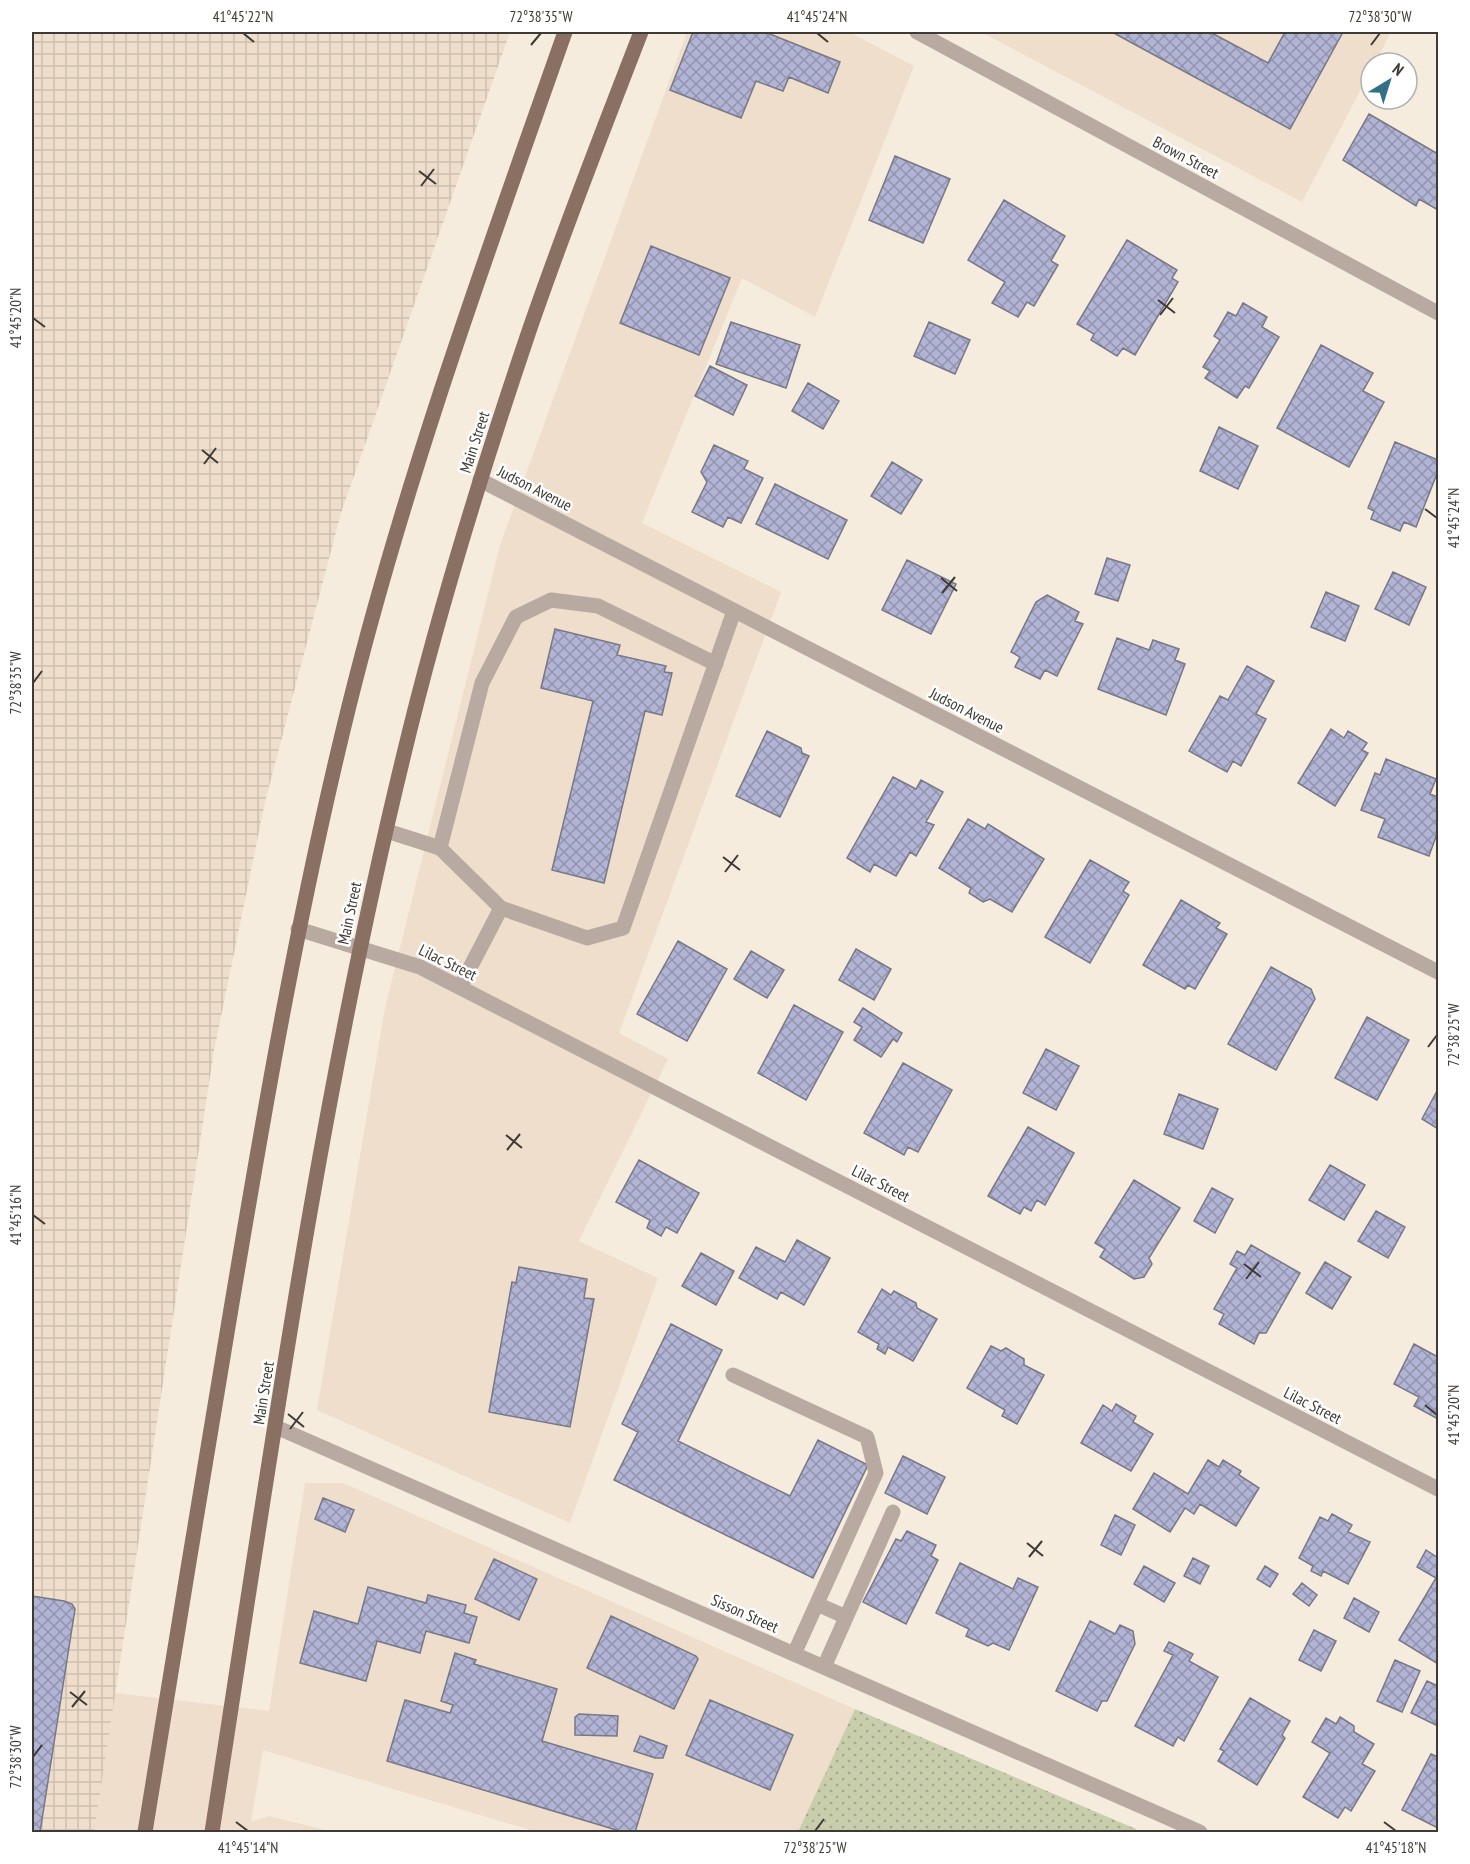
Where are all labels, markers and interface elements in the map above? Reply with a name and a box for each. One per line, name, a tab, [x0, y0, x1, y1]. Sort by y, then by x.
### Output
text: 41°45'22"N	[213, 7, 273, 26]
text: 72°38'35"W	[509, 7, 573, 26]
text: 41°45'24"N	[787, 7, 847, 26]
text: 72°38'30"W	[1348, 7, 1412, 26]
north arrow	[1359, 51, 1419, 111]
text: N	[1389, 59, 1408, 80]
street label: Brown Street	[1150, 131, 1223, 183]
text: 41°45'20"N	[6, 288, 25, 348]
street label: Main Street	[455, 408, 494, 475]
street label: Judson Avenue	[494, 460, 575, 515]
text: 41°45'24"N	[1444, 488, 1463, 548]
text: 72°38'35"W	[6, 651, 25, 715]
street label: Judson Avenue	[926, 682, 1007, 737]
street label: Main Street	[333, 879, 366, 946]
street label: Lilac Street	[416, 939, 481, 985]
text: 72°38'25"W	[1444, 1003, 1463, 1067]
street label: Lilac Street	[849, 1160, 914, 1206]
text: 41°45'16"N	[6, 1185, 25, 1245]
street label: Main Street	[248, 1359, 278, 1426]
street label: Lilac Street	[1281, 1382, 1346, 1428]
text: 41°45'20"N	[1444, 1385, 1463, 1445]
street label: Sisson Street	[708, 1589, 782, 1637]
text: 72°38'30"W	[6, 1725, 25, 1789]
text: 41°45'14"N	[218, 1838, 278, 1857]
text: 72°38'25"W	[783, 1838, 847, 1857]
text: 41°45'18"N	[1366, 1838, 1426, 1857]

